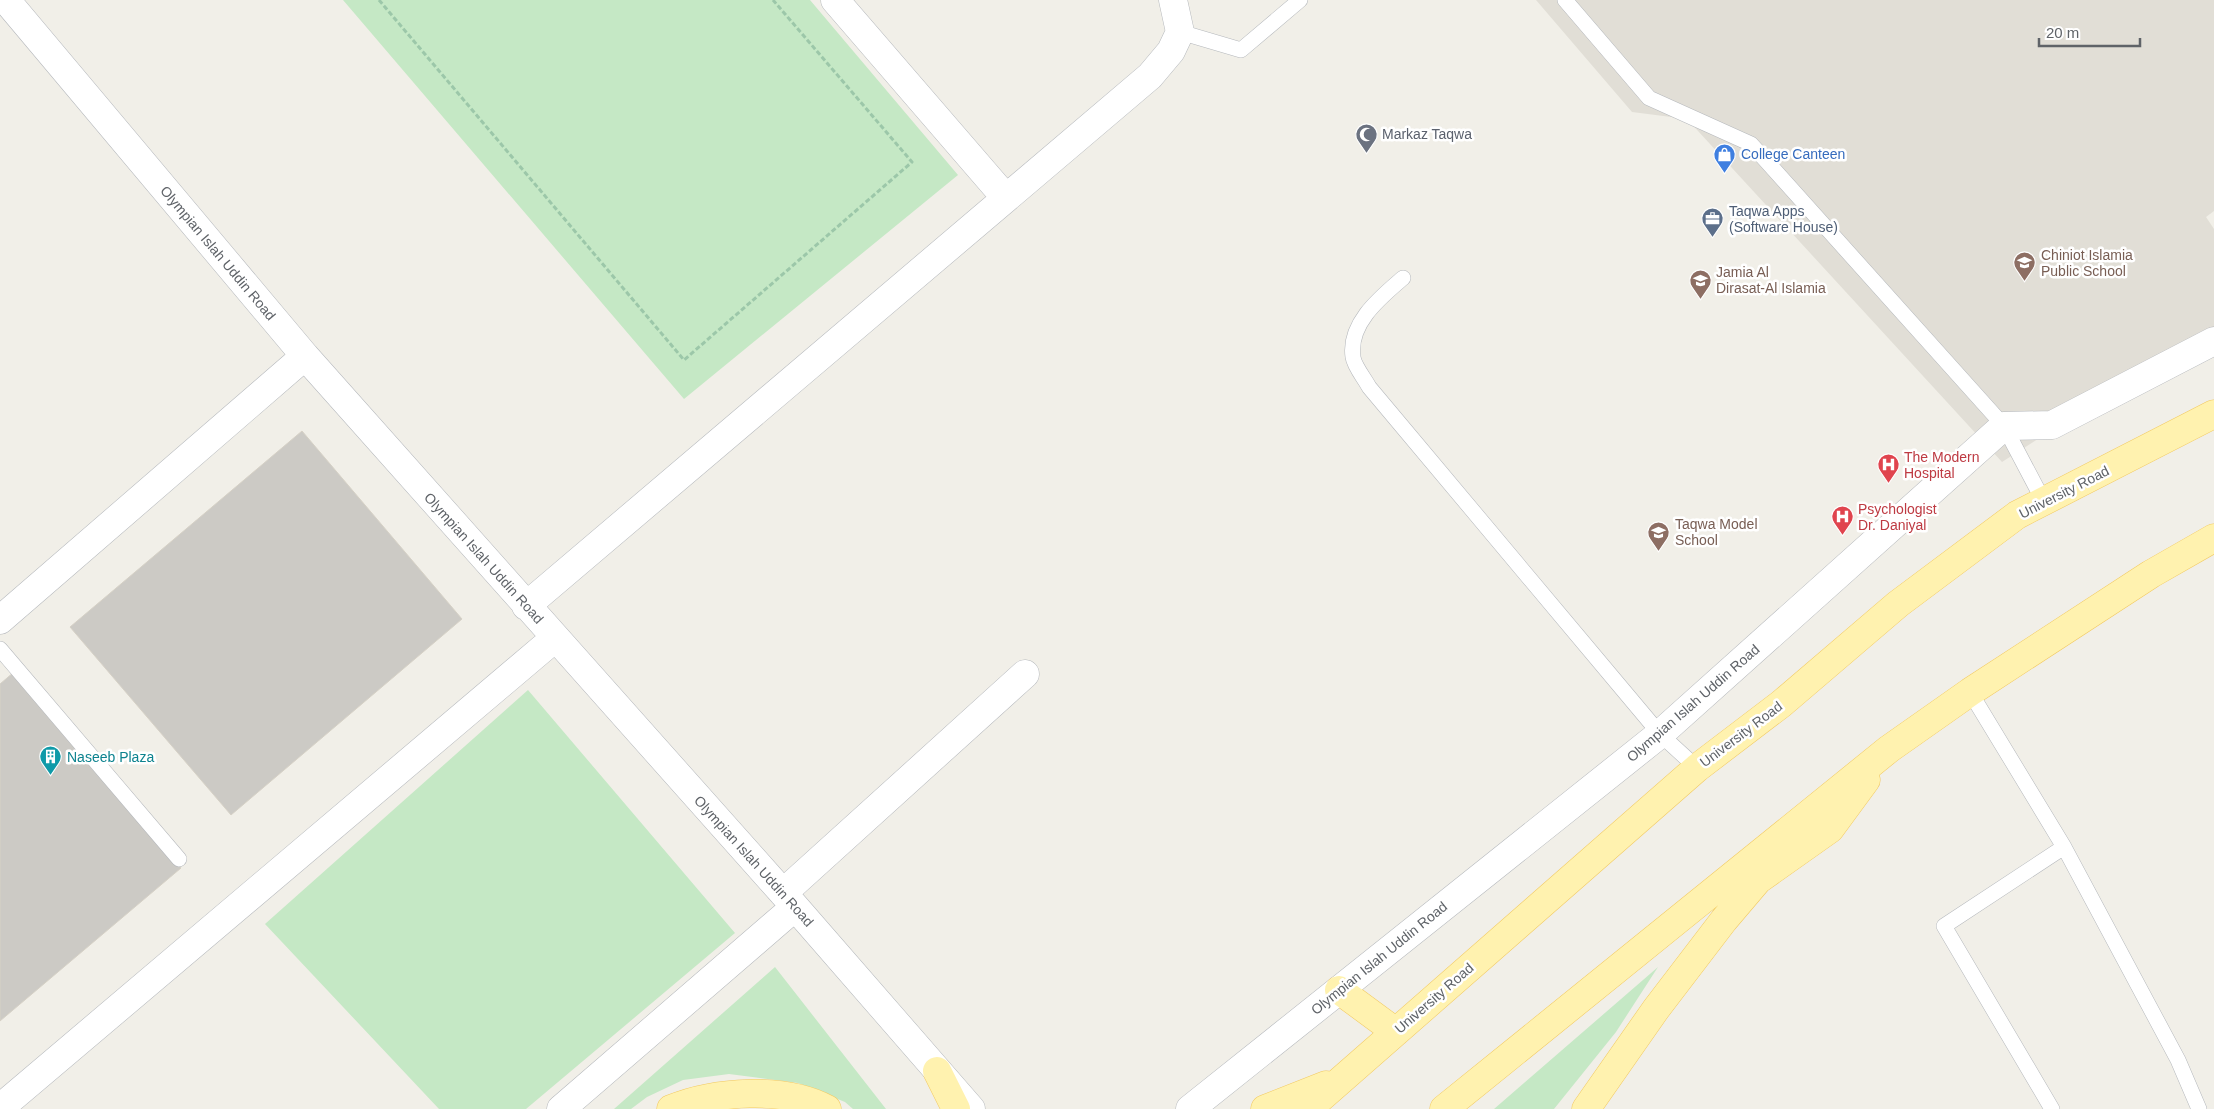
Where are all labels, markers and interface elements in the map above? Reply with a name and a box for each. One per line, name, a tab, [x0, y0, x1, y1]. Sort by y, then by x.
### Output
scale bar	[2039, 15, 2140, 47]
text: 20 m	[2046, 24, 2079, 41]
mosque icon: Markaz Taqwa	[1354, 122, 1378, 153]
place label: Markaz Taqwa	[1382, 126, 1472, 142]
shop icon: College Canteen	[1713, 142, 1737, 173]
place label: College Canteen	[1741, 146, 1845, 162]
street label: Olympian Islah Uddin Road	[157, 183, 279, 323]
place label: Taqwa Apps (Software House)	[1729, 203, 1838, 235]
office icon: Taqwa Apps (Software House)	[1701, 207, 1725, 238]
place label: Chiniot Islamia Public School	[2041, 247, 2133, 279]
school or university icon: Chiniot Islamia Public School	[2013, 251, 2037, 282]
place label: Jamia Al Dirasat-Al Islamia	[1716, 264, 1826, 296]
school or university icon: Jamia Al Dirasat-Al Islamia	[1688, 268, 1712, 299]
place label: The Modern Hospital	[1904, 449, 1979, 481]
hospital icon: The Modern Hospital	[1876, 453, 1900, 484]
street label: University Road	[2016, 462, 2112, 522]
street label: Olympian Islah Uddin Road	[421, 489, 547, 627]
place label: Psychologist Dr. Daniyal	[1858, 501, 1937, 533]
hospital icon: Psychologist Dr. Daniyal	[1830, 505, 1854, 536]
place label: Taqwa Model School	[1675, 516, 1758, 548]
school or university icon: Taqwa Model School	[1647, 520, 1671, 551]
street label: Olympian Islah Uddin Road	[1623, 641, 1763, 765]
street label: University Road	[1697, 698, 1785, 770]
building icon: Naseeb Plaza	[39, 745, 63, 776]
place label: Naseeb Plaza	[67, 749, 154, 765]
street label: Olympian Islah Uddin Road	[691, 792, 817, 930]
street label: Olympian Islah Uddin Road	[1308, 898, 1450, 1018]
street label: University Road	[1391, 960, 1477, 1036]

